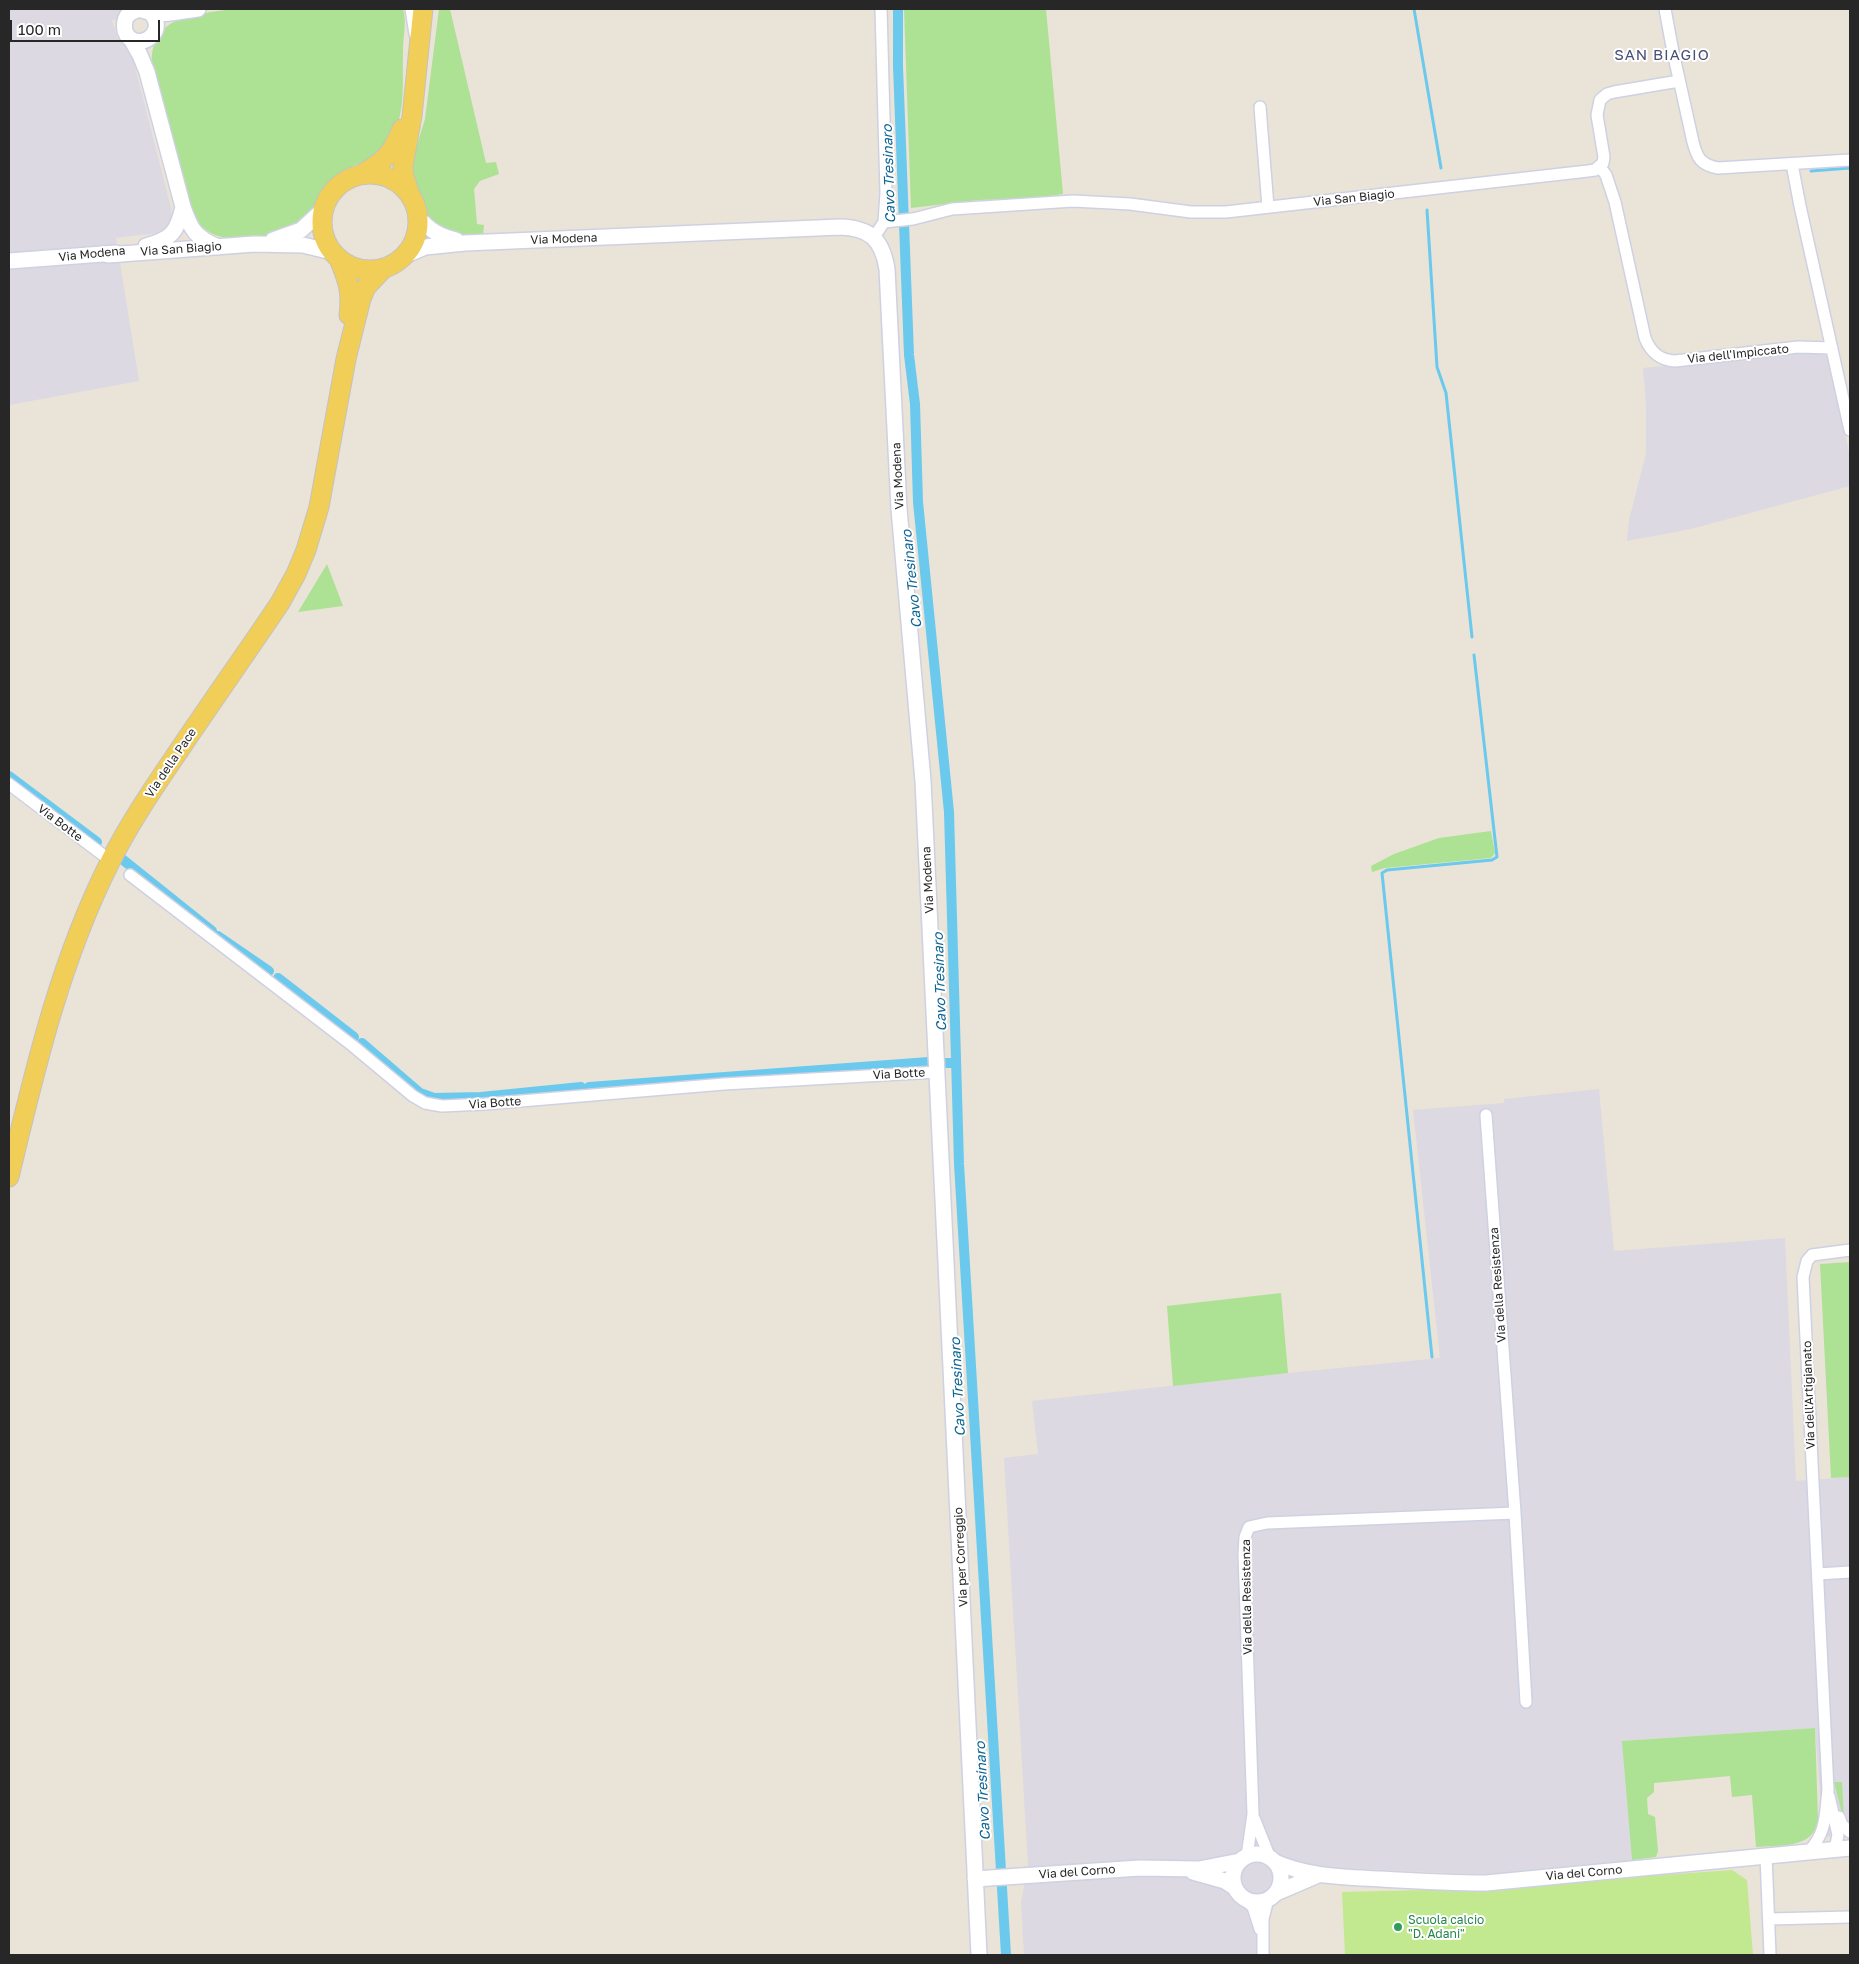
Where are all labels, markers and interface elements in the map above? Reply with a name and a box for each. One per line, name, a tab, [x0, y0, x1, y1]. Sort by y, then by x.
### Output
scale bar	[12, 10, 162, 42]
text: 100 m	[18, 20, 61, 38]
district label: SAN BIAGIO	[1613, 46, 1711, 64]
water label: Cavo Tresinaro	[879, 124, 899, 224]
street label: Via San Biagio	[1313, 187, 1395, 209]
street label: Via Modena	[530, 231, 598, 247]
street label: Via San Biagio	[140, 239, 222, 259]
street label: Via Modena	[58, 243, 126, 265]
street label: Via dell'Impiccato	[1687, 342, 1789, 366]
street label: Via Modena	[889, 442, 907, 510]
water label: Cavo Tresinaro	[898, 529, 926, 629]
street label: Via della Pace	[142, 725, 200, 801]
street label: Via Botte	[35, 801, 85, 845]
street label: Via Modena	[919, 846, 937, 914]
water label: Cavo Tresinaro	[930, 932, 950, 1032]
street label: Via Botte	[872, 1065, 926, 1083]
street label: Via Botte	[468, 1094, 522, 1112]
street label: Via della Resistenza	[1487, 1227, 1509, 1343]
water label: Cavo Tresinaro	[947, 1337, 969, 1437]
street label: Via dell'Artigianato	[1800, 1340, 1818, 1450]
street label: Via per Correggio	[951, 1507, 971, 1607]
street label: Via della Resistenza	[1239, 1539, 1255, 1655]
water label: Cavo Tresinaro	[972, 1741, 994, 1841]
street label: Via del Corno	[1038, 1862, 1116, 1882]
street label: Via del Corno	[1545, 1862, 1623, 1884]
place label: Scuola calcio "D. Adani"	[1408, 1913, 1484, 1941]
marker: Scuola calcio "D. Adani"	[1392, 1921, 1404, 1933]

